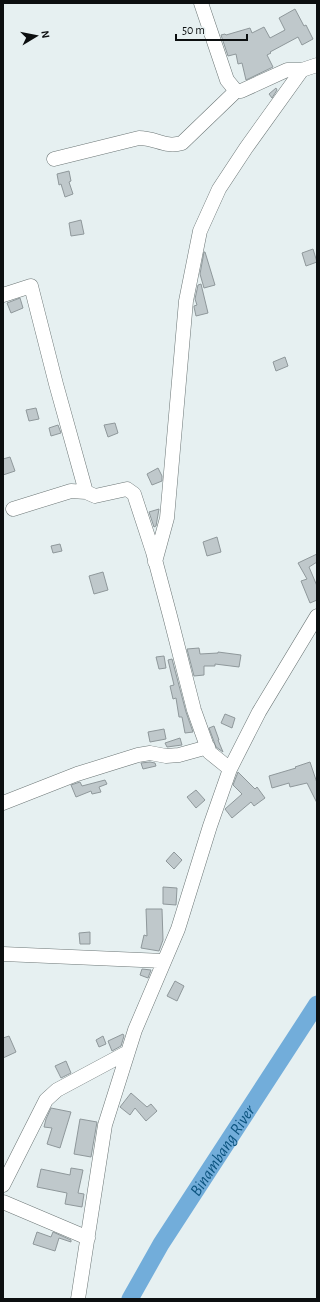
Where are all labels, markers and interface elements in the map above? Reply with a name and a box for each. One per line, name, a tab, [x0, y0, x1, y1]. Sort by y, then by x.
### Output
north arrow	[16, 16, 56, 56]
scale bar	[176, 16, 247, 42]
text: 50 m	[182, 24, 205, 36]
text: N	[39, 30, 51, 39]
water label: Binambang River	[186, 1101, 258, 1199]

